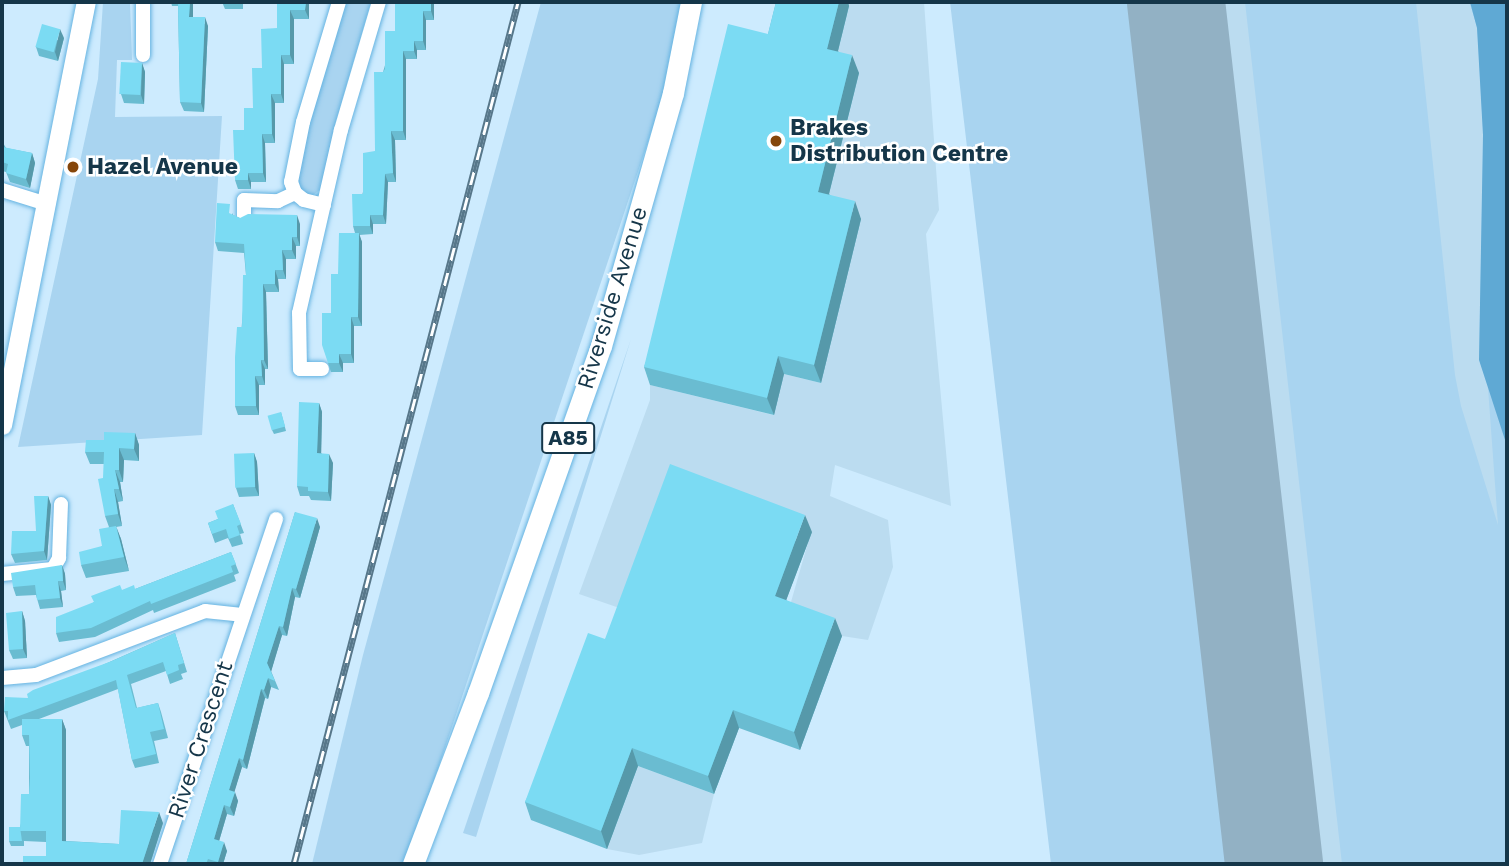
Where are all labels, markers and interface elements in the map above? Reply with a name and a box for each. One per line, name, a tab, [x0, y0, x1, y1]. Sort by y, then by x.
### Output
place label: Brakes Distribution Centre	[790, 114, 1008, 168]
marker: Brakes Distribution Centre	[768, 133, 784, 149]
place label: Hazel Avenue	[87, 153, 239, 181]
marker: Hazel Avenue	[65, 159, 81, 175]
street label: Riverside Avenue	[572, 203, 654, 393]
road number: A85	[540, 420, 596, 456]
street label: River Crescent	[163, 658, 239, 822]

